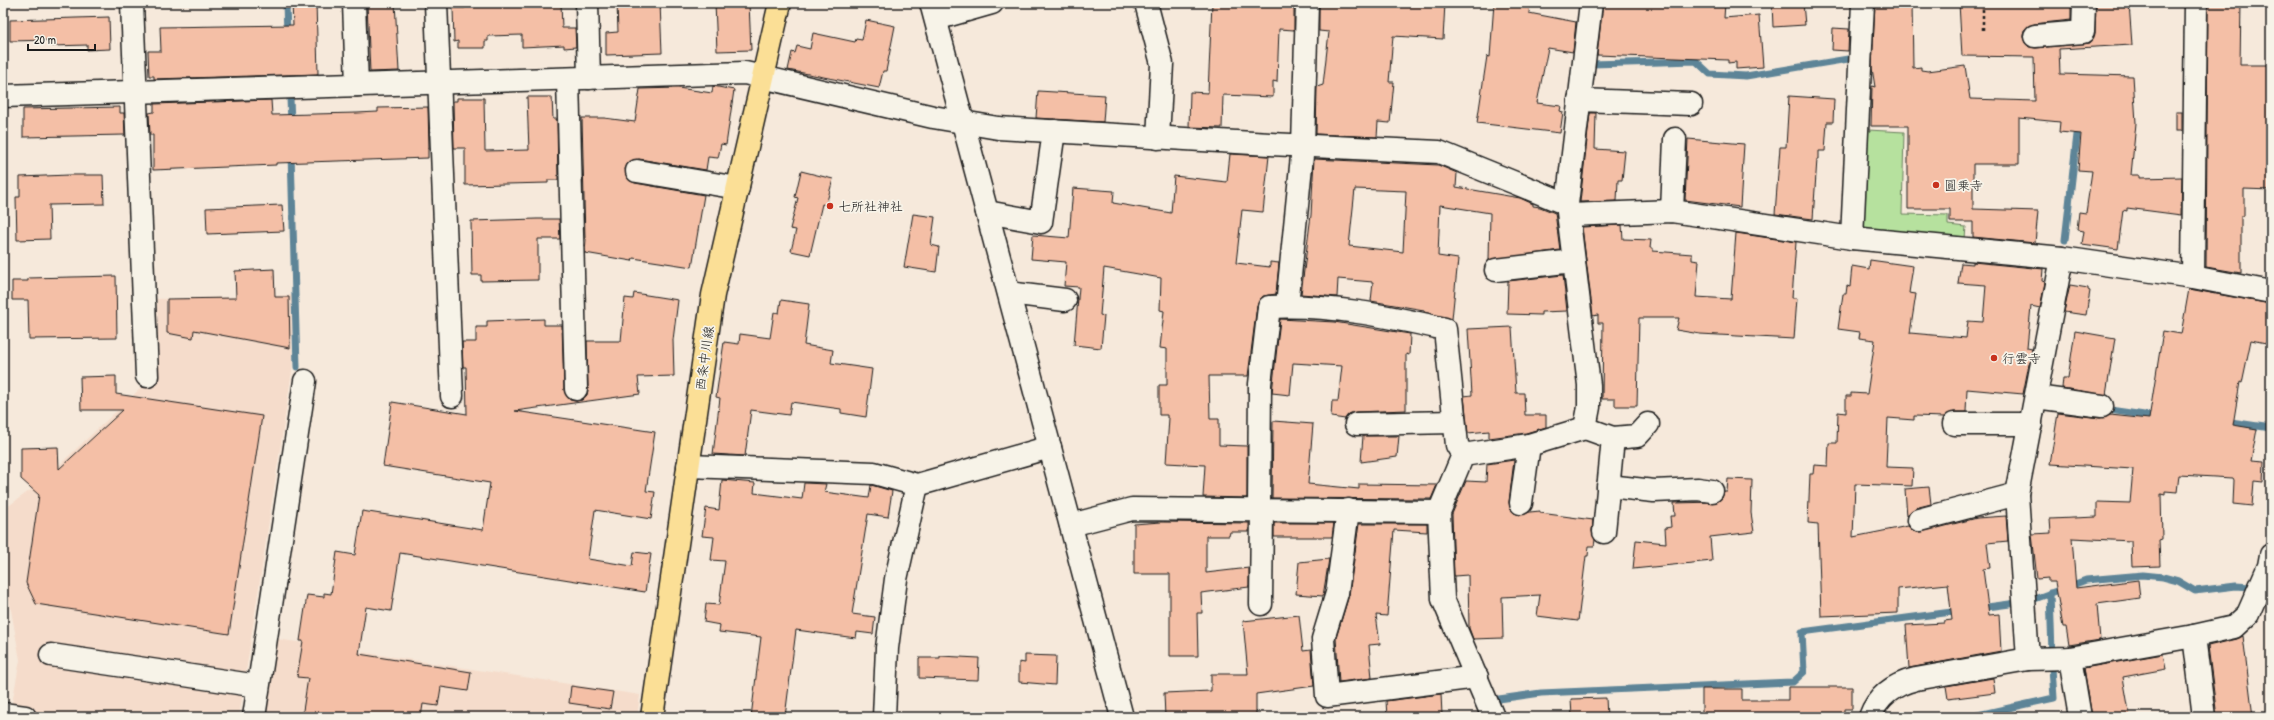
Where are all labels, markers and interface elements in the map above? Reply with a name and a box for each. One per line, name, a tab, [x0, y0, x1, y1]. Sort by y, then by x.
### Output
scale bar	[28, 26, 95, 52]
text: 20 m	[34, 31, 56, 48]
place label: 圓乗寺	[1944, 176, 1983, 194]
marker: 圓乗寺	[1931, 180, 1941, 190]
place label: 七所社神社	[838, 197, 903, 215]
marker: 七所社神社	[825, 201, 835, 211]
street label: 西条中川線	[691, 324, 718, 391]
place label: 行雲寺	[2002, 349, 2041, 367]
marker: 行雲寺	[1989, 353, 1999, 363]

